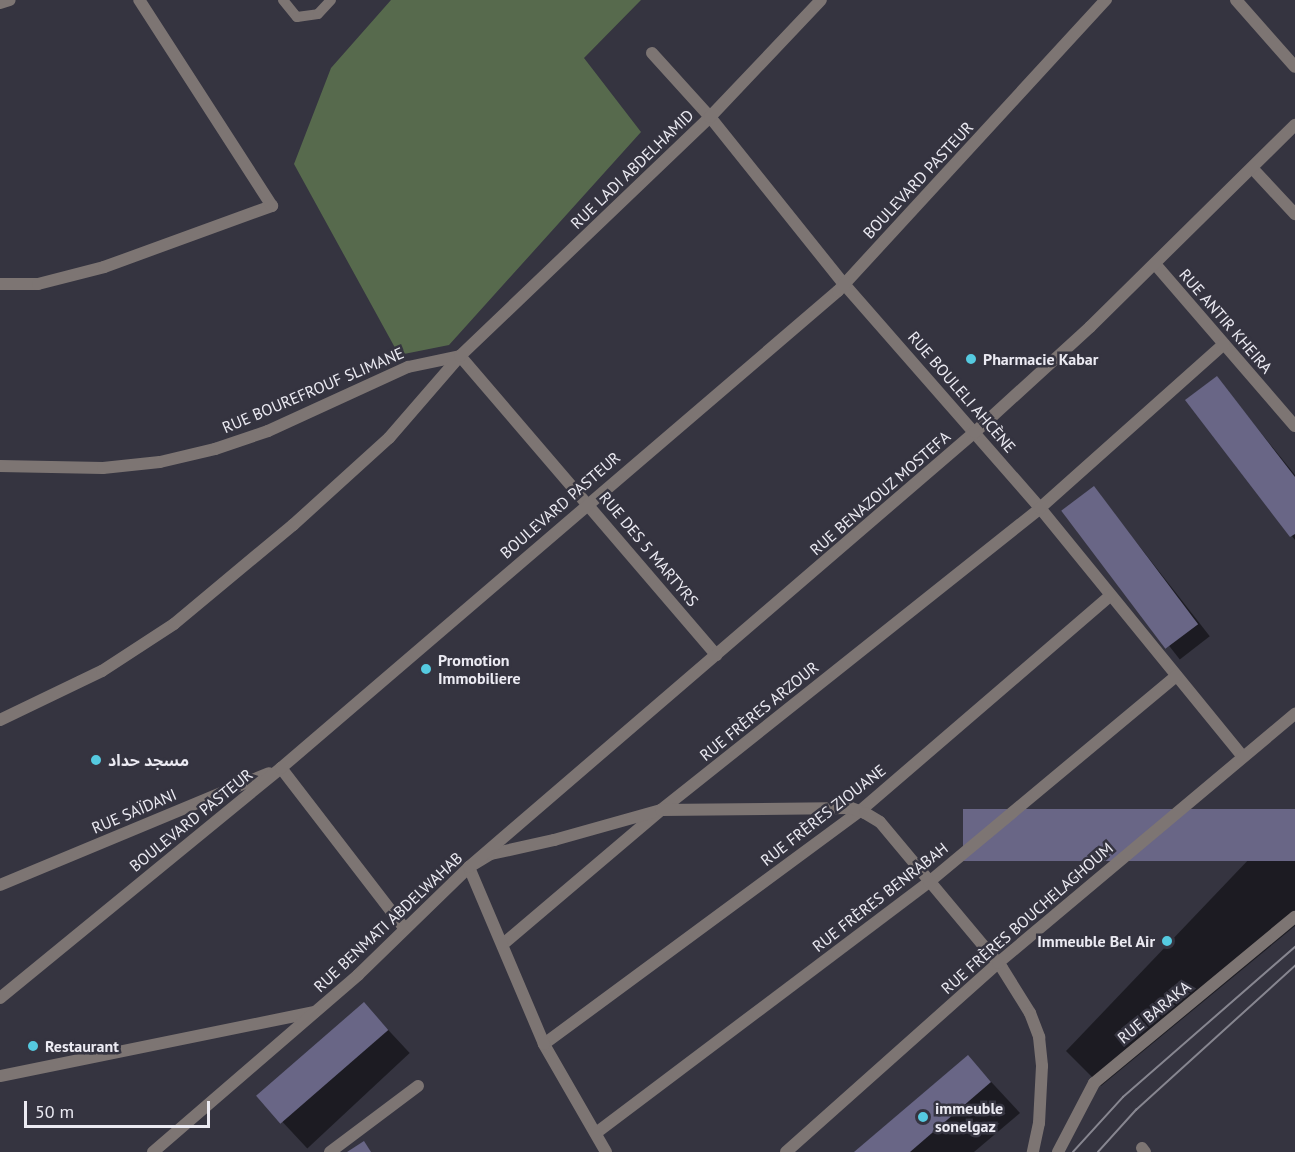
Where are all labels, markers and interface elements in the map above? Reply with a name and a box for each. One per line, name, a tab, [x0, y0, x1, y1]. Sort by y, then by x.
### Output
street label: RUE LADI ABDELHAMID	[566, 105, 698, 233]
street label: BOULEVARD PASTEUR	[859, 118, 977, 242]
street label: RUE ANTIR KHEIRA	[1175, 265, 1277, 377]
street label: RUE BOULELI AHCÈNE	[904, 327, 1020, 457]
street label: RUE BOUREFROUF SLIMANE	[219, 343, 407, 437]
place label: Pharmacie Kabar	[983, 349, 1098, 369]
marker: Pharmacie Kabar	[964, 352, 978, 366]
street label: RUE BENAZOUZ MOSTEFA	[806, 427, 954, 559]
street label: BOULEVARD PASTEUR	[496, 448, 624, 562]
street label: RUE DES 5 MARTYRS	[595, 488, 703, 610]
place label: Promotion Immobiliere	[438, 650, 521, 688]
street label: RUE FRÈRES ARZOUR	[696, 657, 822, 765]
marker: Promotion Immobiliere	[419, 662, 433, 676]
place label: مسجد حداد	[108, 750, 189, 770]
marker: مسجد حداد	[89, 753, 103, 767]
street label: RUE FRÈRES ZIOUANE	[757, 760, 889, 870]
street label: BOULEVARD PASTEUR	[126, 764, 256, 876]
street label: RUE SAÏDANI	[89, 785, 179, 837]
street label: RUE FRÈRES BENRABAH	[808, 838, 952, 956]
street label: RUE FRÈRES BOUCHELAGHOUM	[937, 838, 1117, 998]
street label: RUE BENMATI ABDELWAHAB	[310, 848, 466, 996]
place label: Immeuble Bel Air	[1037, 931, 1155, 951]
marker: Immeuble Bel Air	[1160, 934, 1174, 948]
street label: RUE BARAKA	[1114, 977, 1194, 1047]
place label: Restaurant	[45, 1036, 119, 1056]
marker: Restaurant	[26, 1039, 40, 1053]
scale bar	[27, 1089, 213, 1127]
place label: immeuble sonelgaz	[935, 1098, 1003, 1136]
text: 50 m	[35, 1100, 74, 1123]
marker: immeuble sonelgaz	[916, 1110, 930, 1124]

